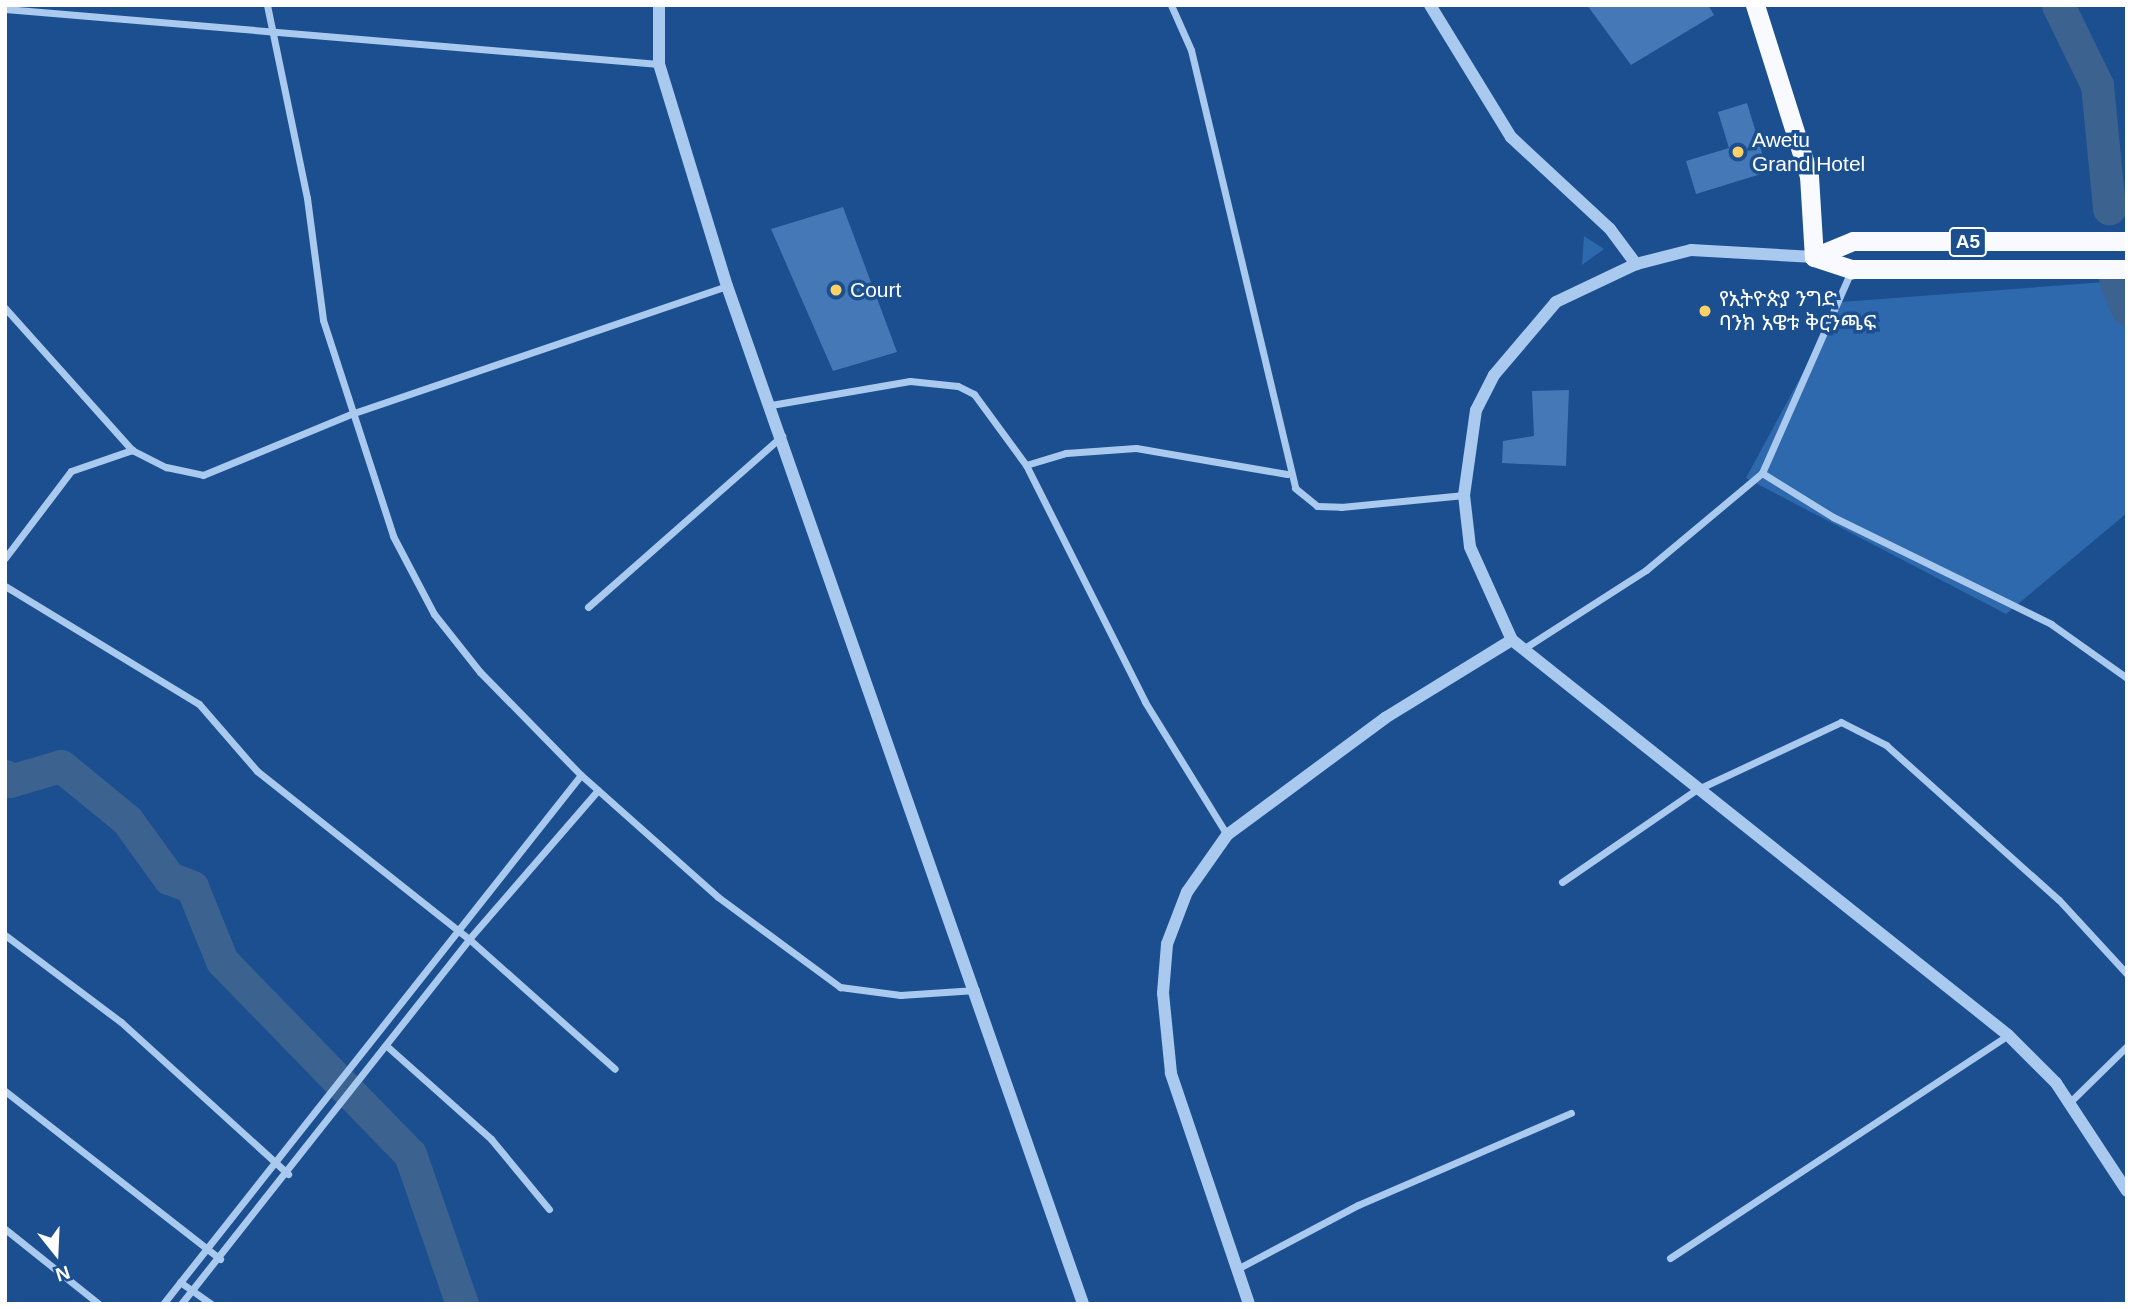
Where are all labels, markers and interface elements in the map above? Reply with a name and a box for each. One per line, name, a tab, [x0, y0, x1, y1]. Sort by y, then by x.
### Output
place label: Awetu Grand Hotel	[1752, 127, 1865, 177]
marker: Awetu Grand Hotel	[1730, 144, 1746, 160]
road number: A5	[1949, 226, 1987, 258]
place label: Court	[850, 277, 901, 303]
marker: Court	[828, 282, 844, 298]
place label: የኢትዮጵያ ንግድ ባንክ አዌቱ ቅርንጫፍ	[1719, 286, 1876, 336]
marker: የኢትዮጵያ ንግድ ባንክ አዌቱ ቅርንጫፍ	[1697, 303, 1713, 319]
north arrow	[21, 1218, 91, 1288]
text: N	[53, 1261, 72, 1286]

